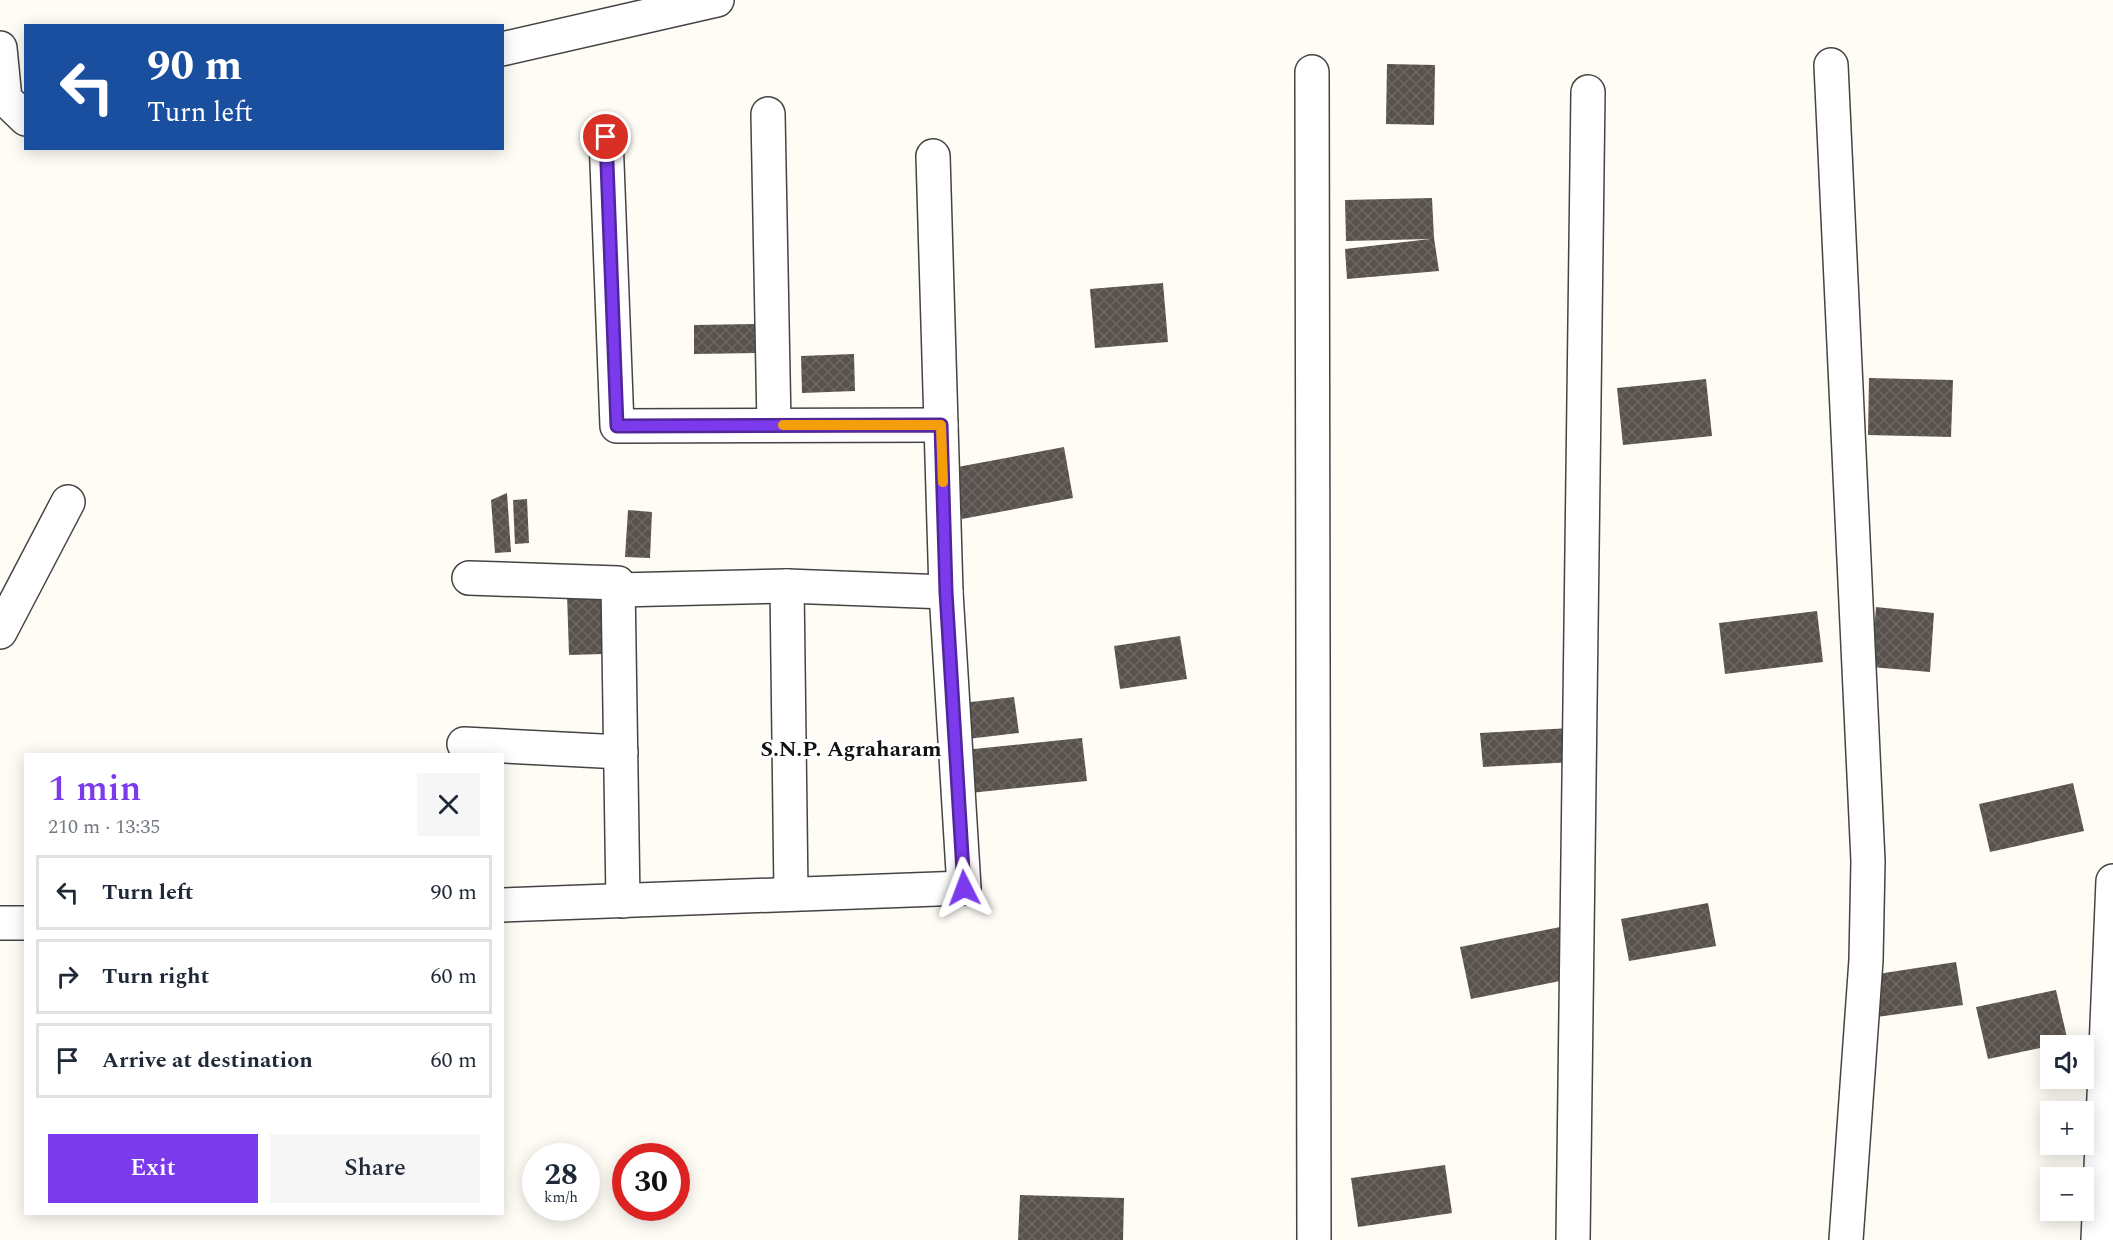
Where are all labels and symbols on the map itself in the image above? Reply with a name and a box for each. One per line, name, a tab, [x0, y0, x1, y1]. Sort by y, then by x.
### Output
pin	[580, 111, 631, 162]
district label: S.N.P. Agraharam	[760, 733, 942, 766]
position arrow	[932, 856, 996, 920]
speed limit sign: 30	[612, 1143, 690, 1221]

